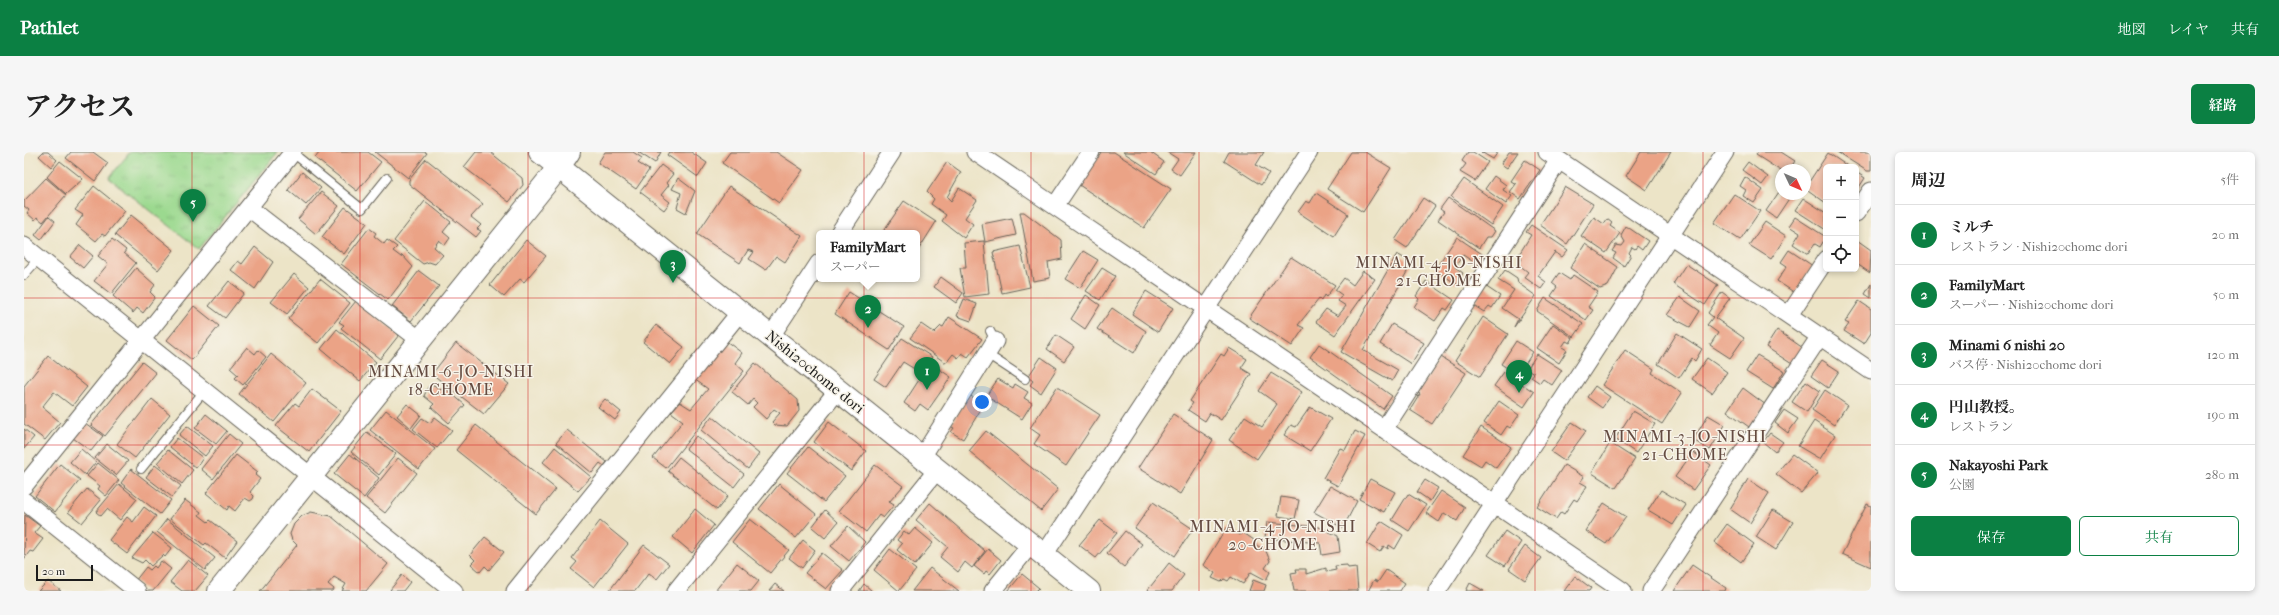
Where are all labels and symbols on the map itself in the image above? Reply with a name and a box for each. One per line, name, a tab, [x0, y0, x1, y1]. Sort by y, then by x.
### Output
north arrow	[1775, 164, 1811, 200]
pin: 5	[180, 189, 206, 222]
pin: 3	[660, 250, 686, 283]
district label: MINAMI-4-JO-NISHI 21-CHOME	[1356, 253, 1522, 290]
pin: 2	[855, 295, 881, 328]
street label: Nishi20chome dori	[762, 327, 868, 418]
pin: 1	[914, 357, 940, 390]
pin: 4	[1506, 360, 1532, 393]
district label: MINAMI-6-JO-NISHI 18-CHOME	[368, 362, 534, 399]
your location	[972, 392, 992, 412]
district label: MINAMI-3-JO-NISHI 21-CHOME	[1603, 427, 1767, 464]
district label: MINAMI-4-JO-NISHI 20-CHOME	[1190, 517, 1356, 554]
scale bar	[36, 563, 93, 582]

